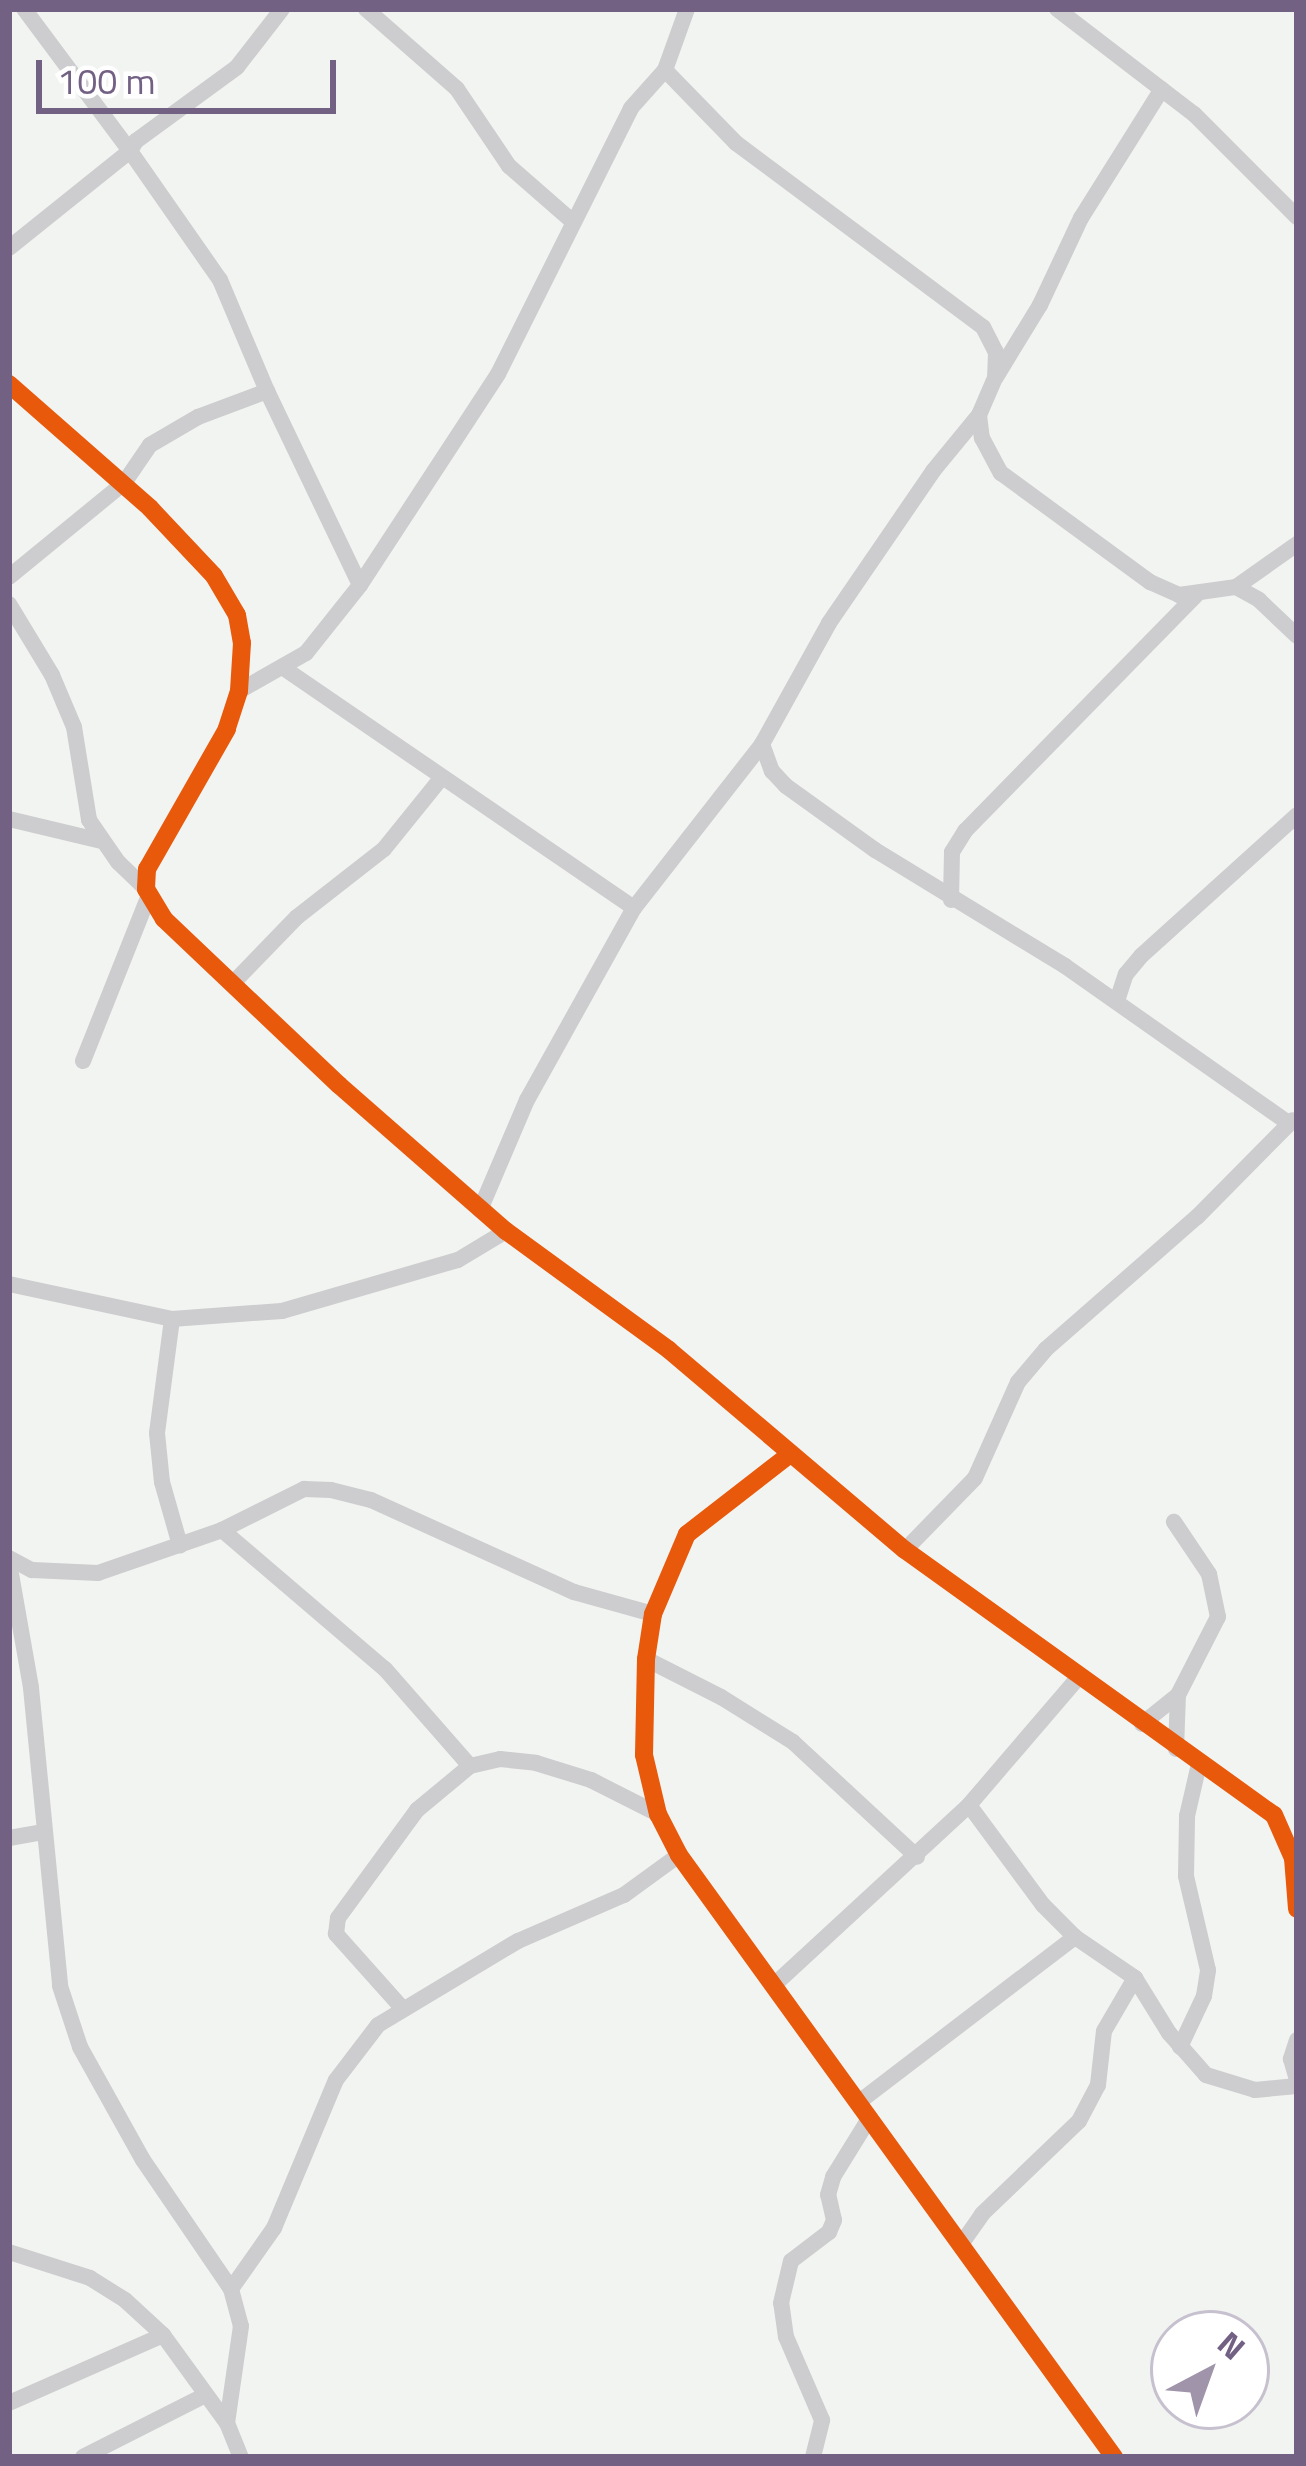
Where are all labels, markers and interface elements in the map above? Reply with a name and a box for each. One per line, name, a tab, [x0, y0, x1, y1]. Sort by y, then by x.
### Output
scale bar	[42, 36, 342, 110]
text: 100 m	[57, 53, 156, 108]
north arrow	[1150, 2310, 1270, 2430]
text: N	[1207, 2319, 1257, 2371]

